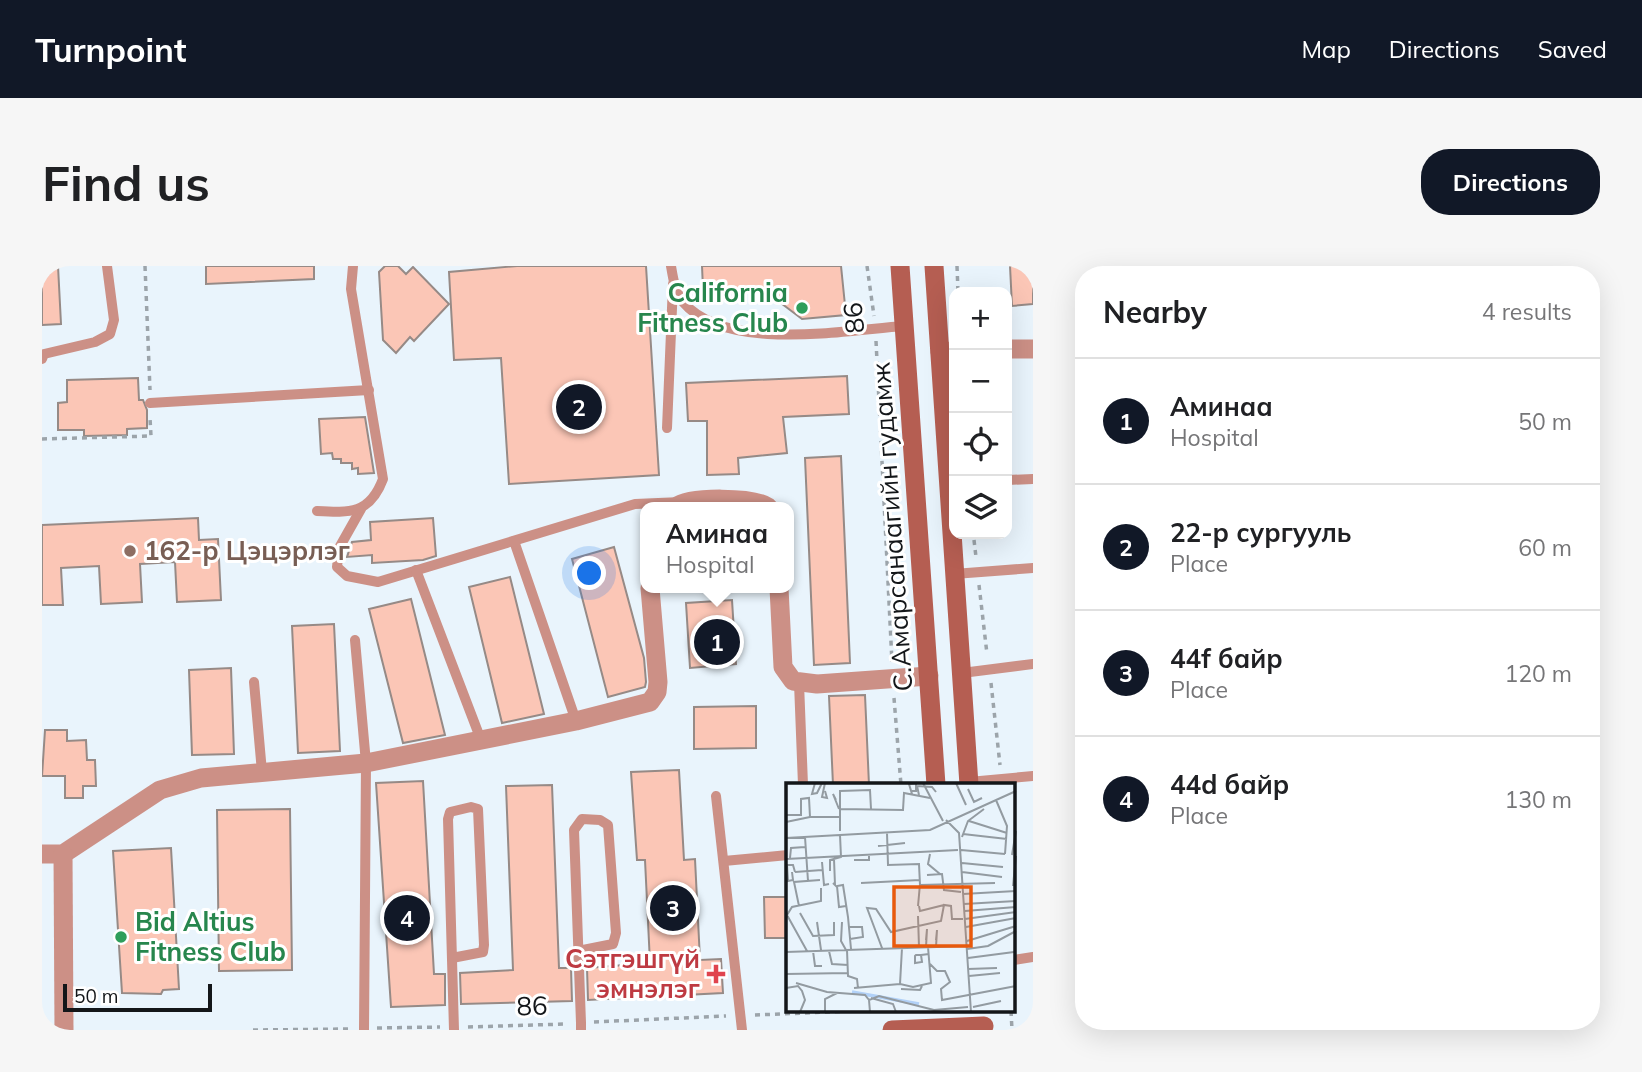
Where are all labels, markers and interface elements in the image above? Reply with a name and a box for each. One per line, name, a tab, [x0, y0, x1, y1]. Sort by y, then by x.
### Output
text: Turnpoint	[35, 29, 187, 70]
text: Map	[1301, 34, 1351, 64]
text: Directions	[1389, 34, 1500, 64]
text: Saved	[1538, 34, 1607, 64]
button: Directions	[1421, 149, 1600, 215]
text: Find us	[42, 152, 210, 213]
place label: California Fitness Club	[637, 276, 788, 339]
map controls	[949, 287, 1012, 539]
button: +	[949, 287, 1012, 350]
text: Nearby	[1103, 293, 1207, 331]
text: 4 results	[1482, 297, 1572, 326]
marker: California Fitness Club	[794, 300, 810, 316]
street label: 86	[835, 301, 872, 335]
button: −	[949, 350, 1012, 413]
street label: С.Амарсанаагийн гудамж	[864, 362, 919, 692]
pin: 2	[556, 381, 602, 433]
text: Аминаа	[1170, 390, 1273, 423]
text: 1	[1119, 407, 1133, 436]
text: 50 m	[1518, 407, 1572, 436]
button: locate	[949, 413, 1012, 476]
text: Hospital	[1170, 423, 1259, 452]
button: layers	[949, 476, 1012, 539]
popup	[640, 502, 794, 593]
text: 22-р сургууль	[1170, 516, 1351, 549]
text: Аминаа	[666, 517, 768, 550]
text: 2	[1119, 533, 1133, 562]
text: 60 m	[1518, 533, 1572, 562]
place label: 162-р Цэцэрлэг	[144, 534, 350, 567]
marker: 162-р Цэцэрлэг	[122, 543, 138, 559]
text: Place	[1170, 549, 1228, 578]
text: Hospital	[666, 550, 754, 579]
your location	[572, 556, 606, 590]
pin: 1	[694, 616, 740, 668]
text: 44f байр	[1170, 642, 1283, 675]
text: 3	[1119, 659, 1133, 688]
text: 120 m	[1504, 659, 1572, 688]
text: Place	[1170, 675, 1228, 704]
text: 44d байр	[1170, 768, 1289, 801]
inset map	[786, 783, 1016, 1012]
text: 4	[1119, 785, 1133, 814]
text: 130 m	[1504, 785, 1572, 814]
text: Place	[1170, 801, 1228, 830]
pin: 3	[650, 882, 696, 934]
pin: 4	[384, 892, 430, 944]
place label: Bid Altius Fitness Club	[135, 905, 286, 968]
marker: Bid Altius Fitness Club	[113, 929, 129, 945]
place label: Сэтгэшгүй эмнэлэг	[565, 942, 700, 1005]
marker: Сэтгэшгүй эмнэлэг	[706, 964, 726, 984]
scale bar	[63, 981, 212, 1013]
text: 50 m	[74, 984, 118, 1008]
street label: 86	[516, 988, 548, 1023]

